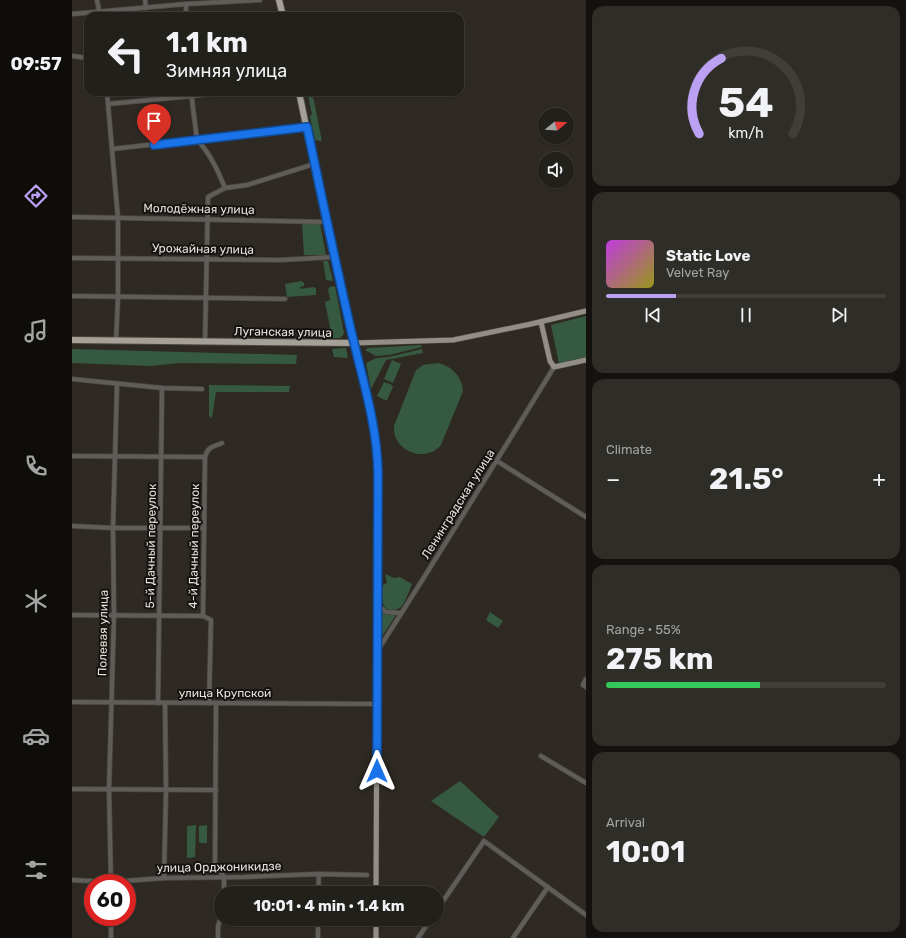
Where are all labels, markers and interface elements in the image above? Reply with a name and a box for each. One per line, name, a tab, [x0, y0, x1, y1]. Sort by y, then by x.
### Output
text: 1.1 km	[166, 26, 248, 59]
icon: left	[100, 28, 152, 80]
text: 09:57	[11, 53, 61, 75]
text: Зимняя улица	[166, 60, 287, 82]
text: 54	[718, 78, 774, 127]
pin	[137, 104, 171, 145]
north arrow	[538, 108, 574, 144]
map controls	[538, 108, 574, 188]
icon: arrive	[143, 110, 165, 132]
text: km/h	[728, 125, 764, 142]
button: sound	[538, 152, 574, 188]
icon: directions	[22, 182, 50, 210]
street label: Молодёжная улица	[143, 201, 255, 217]
street label: Урожайная улица	[152, 241, 254, 257]
text: Static Love	[666, 247, 750, 265]
text: Velvet Ray	[666, 265, 729, 280]
icon: previous	[642, 304, 664, 326]
icon: pause	[735, 304, 757, 326]
icon: next	[828, 304, 850, 326]
icon: music	[22, 317, 50, 345]
street label: Луганская улица	[234, 324, 332, 340]
text: Climate	[606, 442, 652, 457]
street label: Ленинградская улица	[418, 446, 498, 562]
icon: phone	[22, 452, 50, 480]
text: 21.5°	[709, 461, 784, 497]
text: −	[606, 466, 620, 493]
text: +	[872, 466, 886, 493]
street label: 5-й Дачный переулок	[143, 483, 159, 609]
street label: 4-й Дачный переулок	[186, 483, 202, 609]
icon: climate	[22, 587, 50, 615]
street label: Полевая улица	[95, 590, 111, 676]
text: Range · 55%	[606, 622, 681, 637]
text: 275 km	[606, 641, 714, 677]
street label: улица Крупской	[179, 686, 271, 700]
icon: car	[22, 722, 50, 750]
position arrow	[356, 750, 398, 792]
text: Arrival	[606, 815, 645, 830]
text: 10:01	[606, 834, 685, 870]
icon: filters	[22, 856, 50, 884]
street label: улица Орджоникидзе	[156, 859, 282, 875]
speed limit sign: 60	[84, 874, 136, 926]
text: 10:01 · 4 min · 1.4 km	[253, 897, 405, 915]

